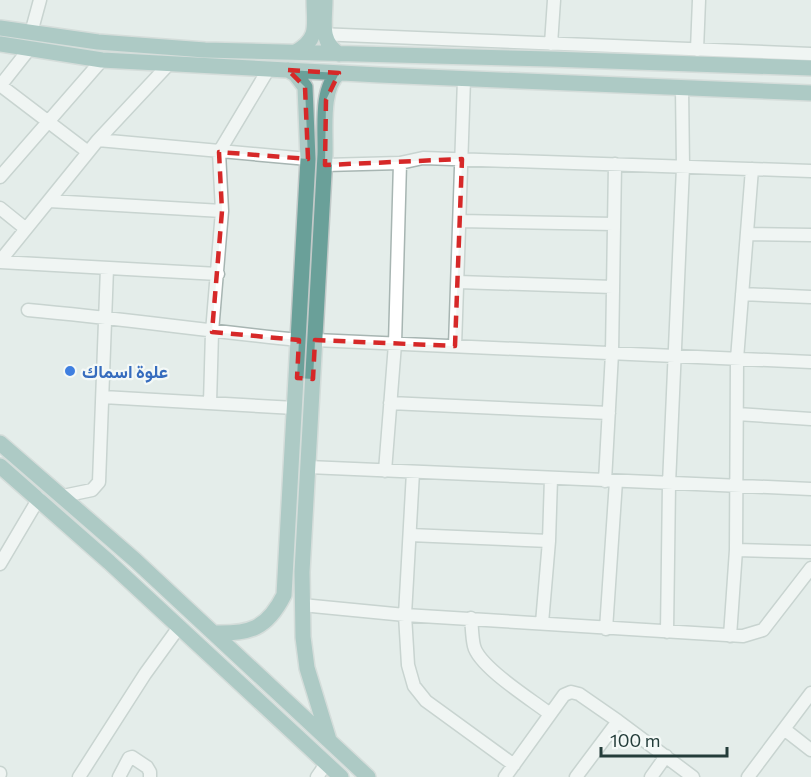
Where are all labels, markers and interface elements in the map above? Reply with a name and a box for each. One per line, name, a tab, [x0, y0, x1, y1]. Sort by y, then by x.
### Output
place label: علوة اسماك	[82, 360, 168, 383]
marker: علوة اسماك	[63, 364, 77, 378]
scale bar	[601, 720, 727, 758]
text: 100 m	[610, 729, 660, 751]

